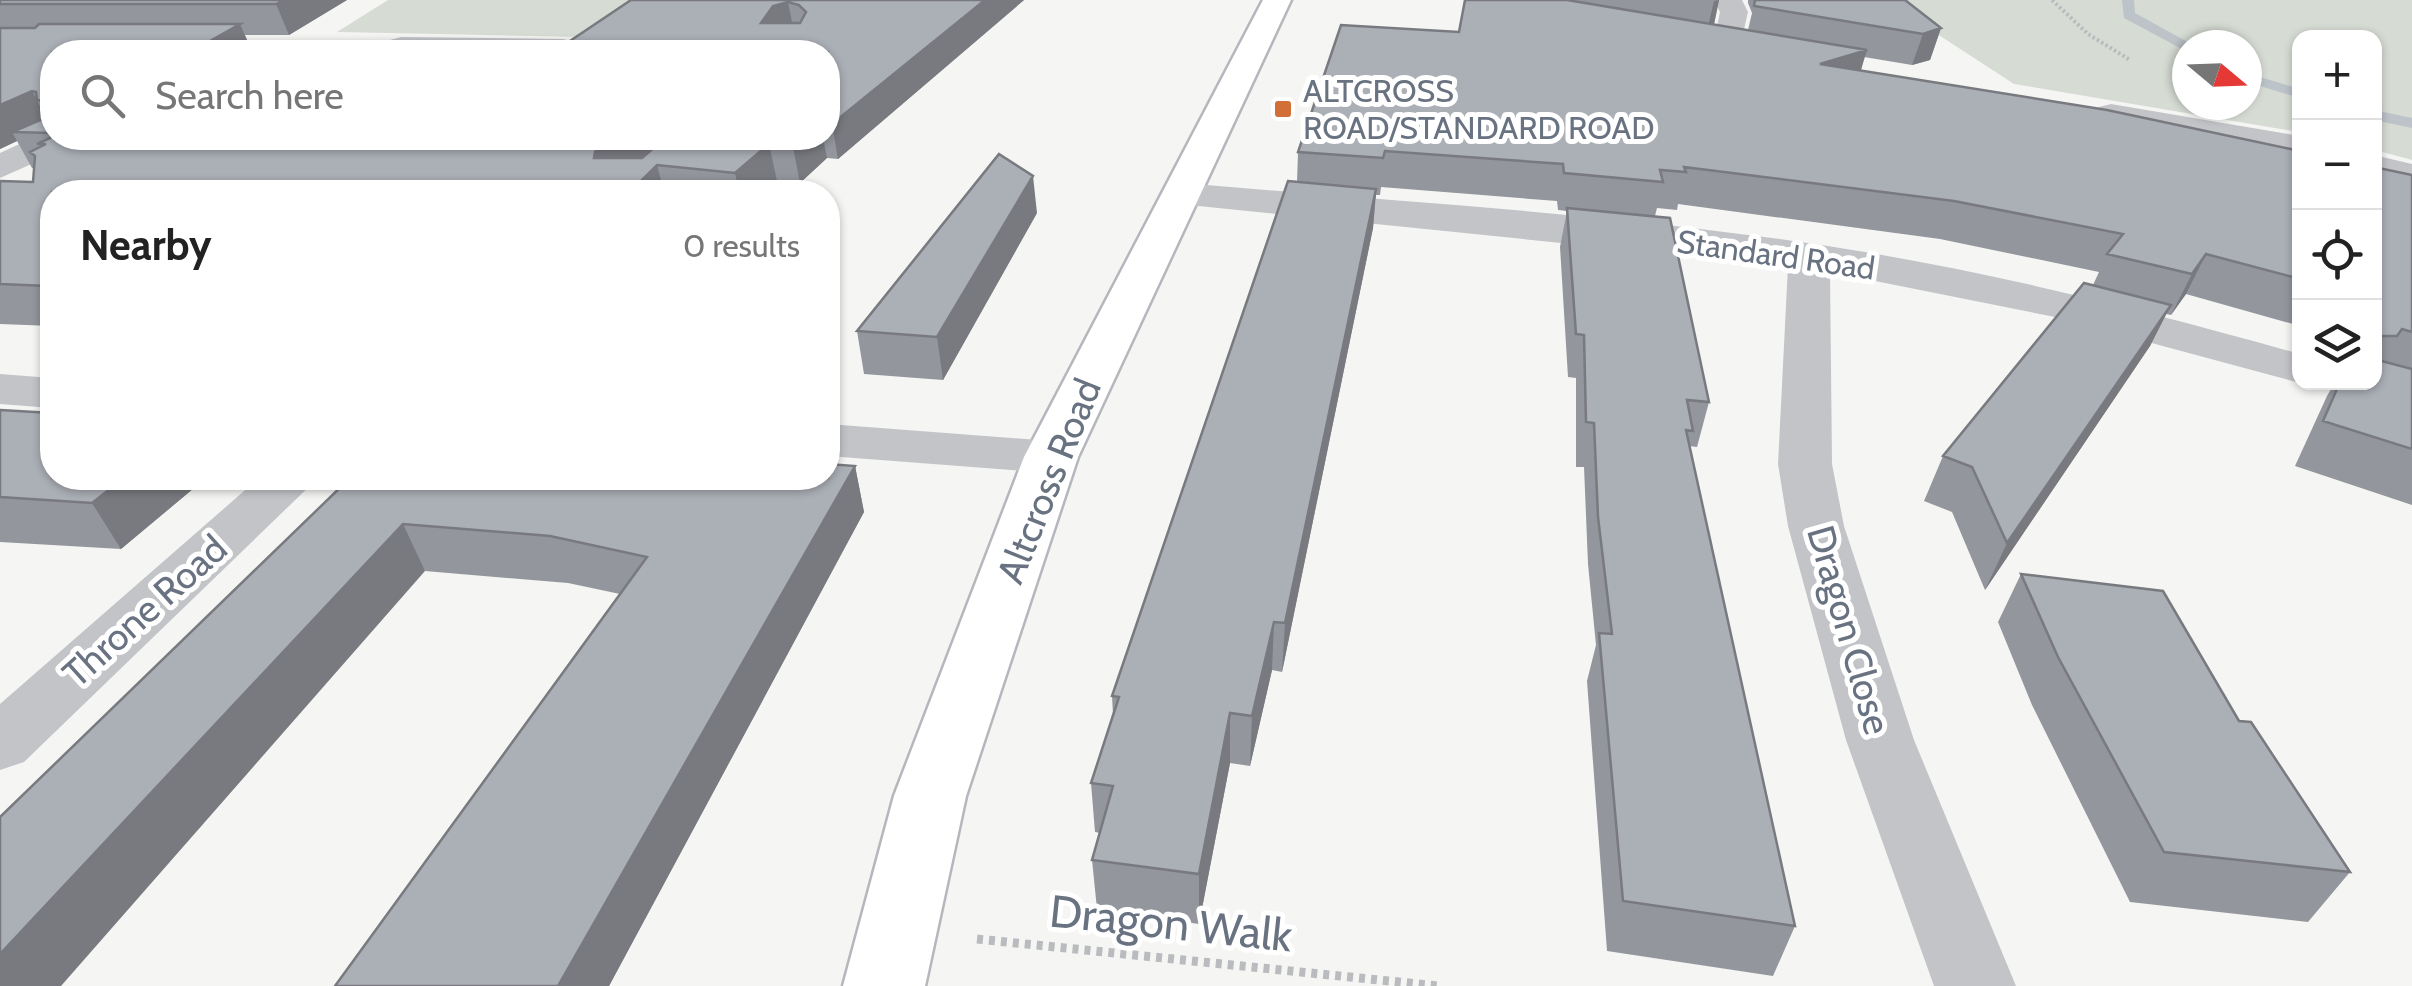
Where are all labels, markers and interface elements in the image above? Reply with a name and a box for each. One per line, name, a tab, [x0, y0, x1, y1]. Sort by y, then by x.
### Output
north arrow	[2172, 30, 2262, 120]
map controls	[2292, 30, 2382, 390]
button: +	[2292, 30, 2382, 120]
search box	[40, 40, 840, 150]
icon: search	[75, 68, 130, 123]
place label: ALTCROSS ROAD/STANDARD ROAD	[1303, 71, 1654, 147]
text: Search here	[155, 72, 344, 119]
marker: ALTCROSS ROAD/STANDARD ROAD	[1272, 98, 1294, 120]
button: −	[2292, 120, 2382, 210]
button: locate	[2292, 210, 2382, 300]
text: Nearby	[80, 219, 212, 271]
street label: Standard Road	[1675, 221, 1878, 288]
text: 0 results	[683, 226, 800, 265]
button: layers	[2292, 300, 2382, 390]
street label: Altcross Road	[986, 372, 1111, 590]
street label: Dragon Close	[1797, 520, 1902, 740]
street label: Throne Road	[53, 525, 236, 697]
street label: Dragon Walk	[1047, 883, 1296, 963]

